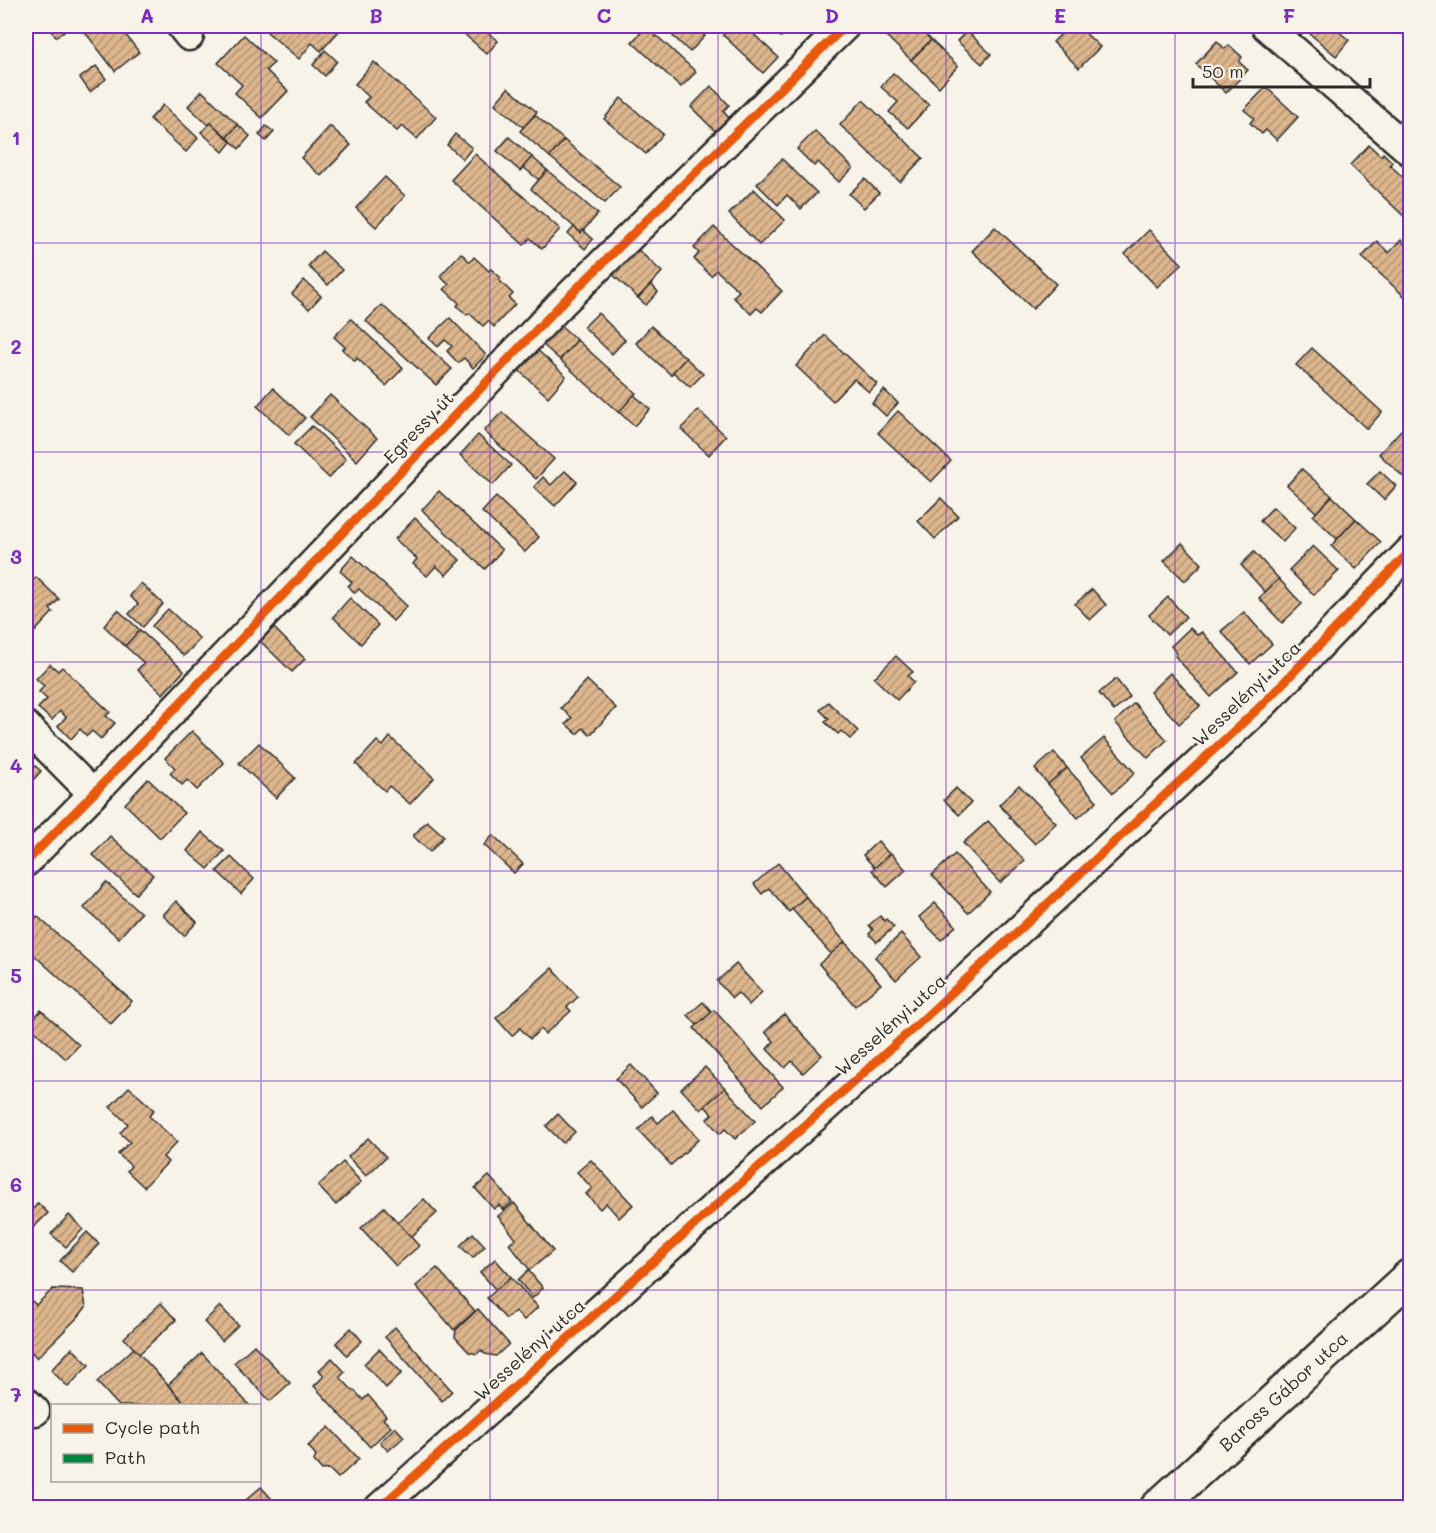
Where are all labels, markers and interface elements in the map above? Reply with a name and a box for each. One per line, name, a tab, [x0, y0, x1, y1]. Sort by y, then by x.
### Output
text: A	[140, 2, 154, 28]
text: B	[369, 2, 383, 28]
text: C	[597, 2, 612, 28]
text: D	[825, 2, 839, 28]
text: E	[1054, 2, 1066, 28]
text: F	[1283, 2, 1296, 28]
scale bar	[1193, 51, 1370, 89]
text: 50 m	[1202, 59, 1244, 83]
text: 1	[12, 124, 20, 150]
text: 2	[10, 333, 22, 359]
street label: Egressy út	[378, 386, 459, 469]
text: 3	[10, 543, 22, 569]
street label: Wesselényi utca	[1187, 636, 1306, 751]
text: 4	[10, 752, 23, 778]
text: 5	[10, 962, 22, 988]
street label: Wesselényi utca	[830, 968, 951, 1080]
text: 6	[10, 1171, 22, 1197]
street label: Wesselényi utca	[469, 1293, 590, 1405]
street label: Baross Gábor utca	[1214, 1326, 1353, 1456]
text: 7	[10, 1381, 22, 1407]
legend	[51, 1404, 261, 1482]
text: Cycle path	[105, 1415, 200, 1439]
text: Path	[105, 1445, 145, 1469]

